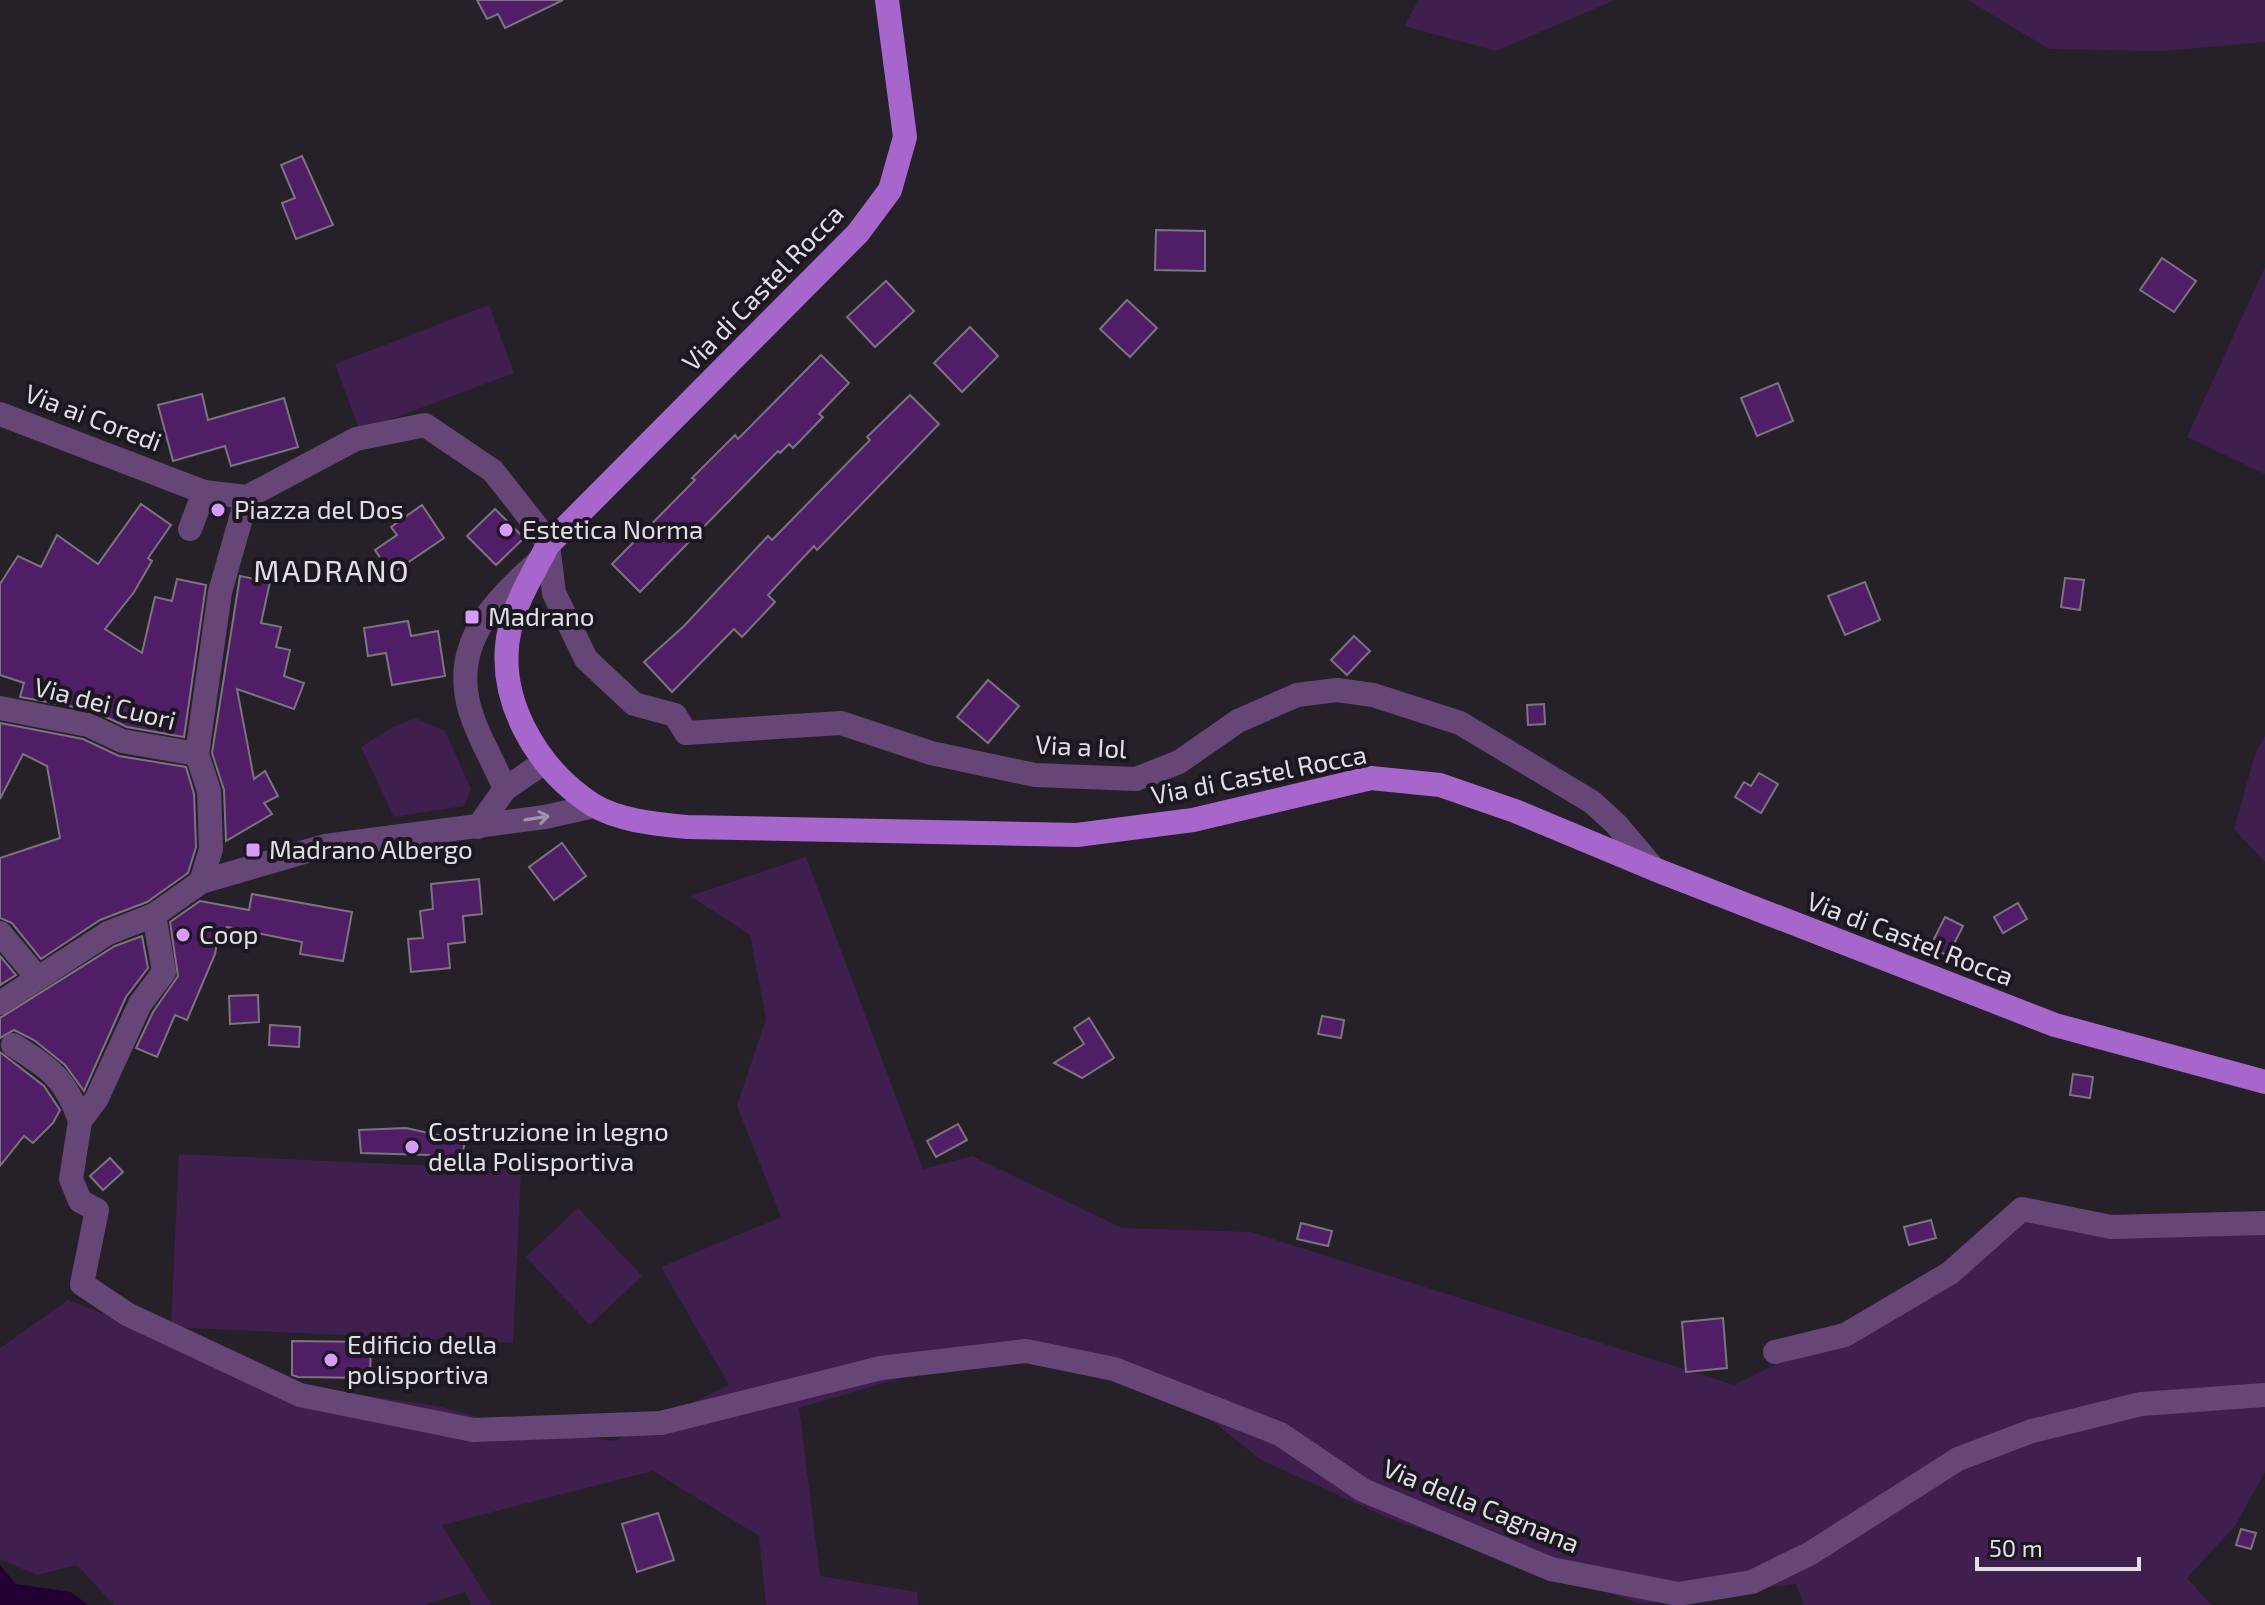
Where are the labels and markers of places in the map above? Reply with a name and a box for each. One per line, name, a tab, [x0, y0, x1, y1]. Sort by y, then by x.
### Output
place label: Piazza del Dos	[234, 493, 404, 524]
marker: Piazza del Dos	[209, 501, 227, 519]
place label: Estetica Norma	[522, 513, 703, 544]
marker: Estetica Norma	[497, 521, 515, 539]
place label: Madrano	[488, 600, 595, 631]
marker: Madrano	[463, 608, 481, 626]
place label: Madrano Albergo	[269, 833, 473, 864]
marker: Madrano Albergo	[244, 841, 262, 859]
place label: Coop	[199, 918, 258, 949]
marker: Coop	[174, 926, 192, 944]
place label: Costruzione in legno della Polisportiva	[428, 1115, 669, 1176]
marker: Costruzione in legno della Polisportiva	[403, 1138, 421, 1156]
place label: Edificio della polisportiva	[347, 1328, 497, 1389]
marker: Edificio della polisportiva	[322, 1351, 340, 1369]

